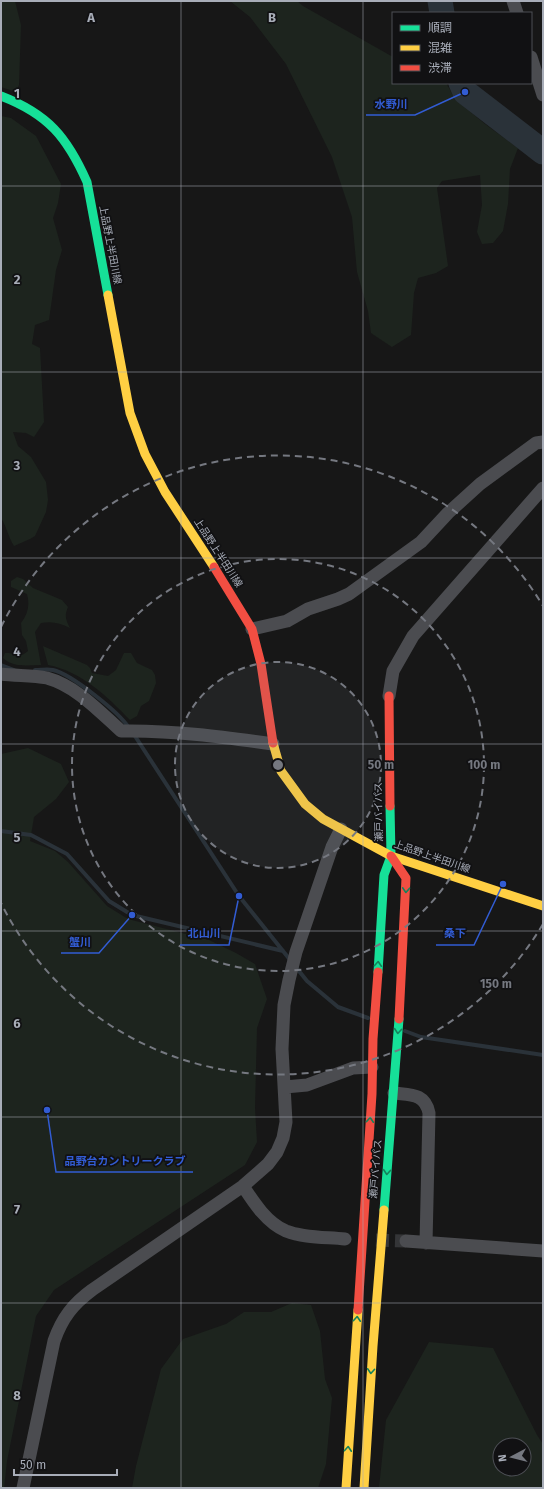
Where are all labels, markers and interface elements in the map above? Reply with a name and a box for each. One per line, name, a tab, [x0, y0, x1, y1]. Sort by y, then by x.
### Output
text: A	[86, 10, 95, 25]
text: B	[268, 10, 276, 25]
legend	[392, 12, 532, 84]
text: 順調	[428, 21, 452, 35]
text: 混雑	[428, 41, 452, 55]
text: 渋滞	[428, 61, 452, 75]
text: 1	[14, 86, 20, 101]
callout: 水野川	[366, 92, 415, 115]
text: 水野川	[375, 98, 408, 111]
street label: 上品野上半田川線	[96, 205, 124, 285]
text: 2	[14, 272, 21, 287]
text: 3	[13, 458, 21, 473]
street label: 上品野上半田川線	[191, 516, 245, 590]
text: 4	[13, 644, 21, 659]
centre of rings	[271, 758, 285, 772]
text: 50 m	[368, 758, 394, 772]
text: 100 m	[468, 758, 500, 772]
street label: 瀬戸バイパス	[372, 782, 386, 842]
text: 5	[14, 830, 21, 845]
street label: 上品野上半田川線	[392, 838, 472, 876]
one-way arrow	[401, 887, 410, 893]
callout: 北山川	[180, 922, 229, 945]
callout: 桑下	[436, 922, 474, 945]
text: 北山川	[188, 927, 221, 940]
text: 桑下	[444, 927, 466, 940]
callout: 蟹川	[61, 930, 99, 953]
text: 蟹川	[69, 936, 91, 949]
one-way arrow	[373, 961, 382, 967]
text: 150 m	[480, 977, 512, 991]
text: 6	[13, 1016, 21, 1031]
one-way arrow	[394, 1028, 403, 1034]
one-way arrow	[366, 1117, 375, 1123]
street label: 瀬戸バイパス	[367, 1139, 385, 1199]
callout: 品野台カントリークラブ	[56, 1149, 193, 1172]
text: 品野台カントリークラブ	[65, 1155, 186, 1168]
one-way arrow	[383, 1169, 392, 1175]
text: 7	[14, 1202, 20, 1217]
one-way arrow	[352, 1316, 361, 1322]
one-way arrow	[367, 1368, 376, 1374]
text: 8	[13, 1388, 21, 1403]
north arrow	[492, 1437, 532, 1477]
one-way arrow	[344, 1446, 353, 1452]
scale bar	[14, 1451, 117, 1477]
text: N	[496, 1454, 509, 1463]
text: 50 m	[20, 1458, 46, 1472]

